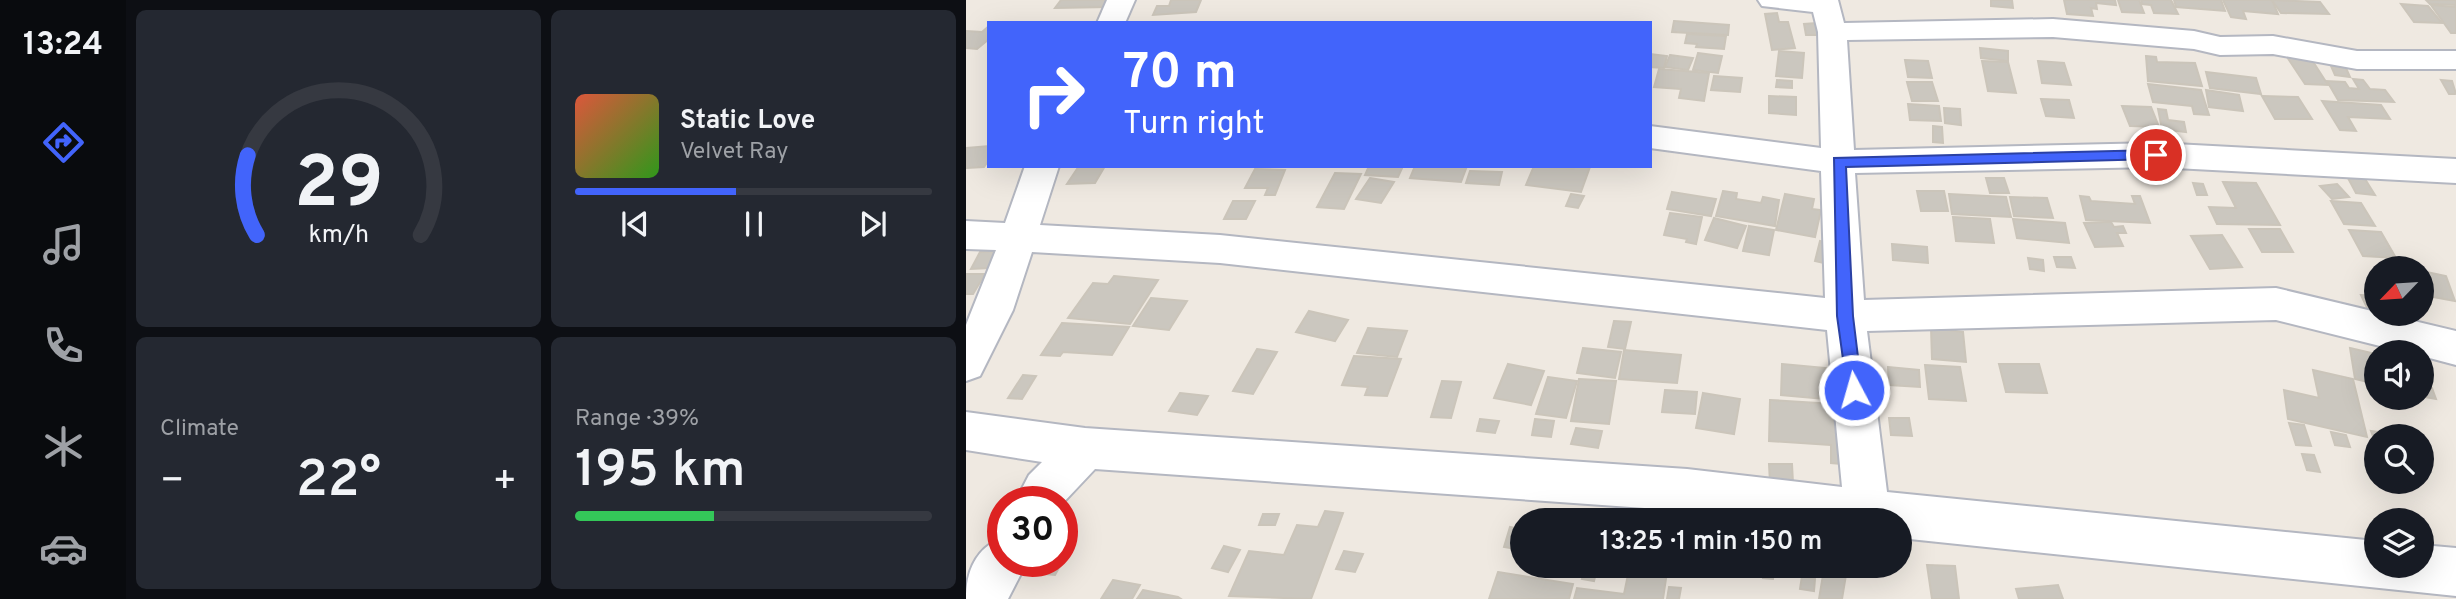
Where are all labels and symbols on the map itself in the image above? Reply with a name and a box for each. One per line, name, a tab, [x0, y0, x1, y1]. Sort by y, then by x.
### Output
pin	[2126, 125, 2186, 185]
north arrow	[2364, 256, 2434, 326]
position arrow	[1817, 353, 1891, 427]
speed limit sign: 30	[987, 486, 1078, 577]

